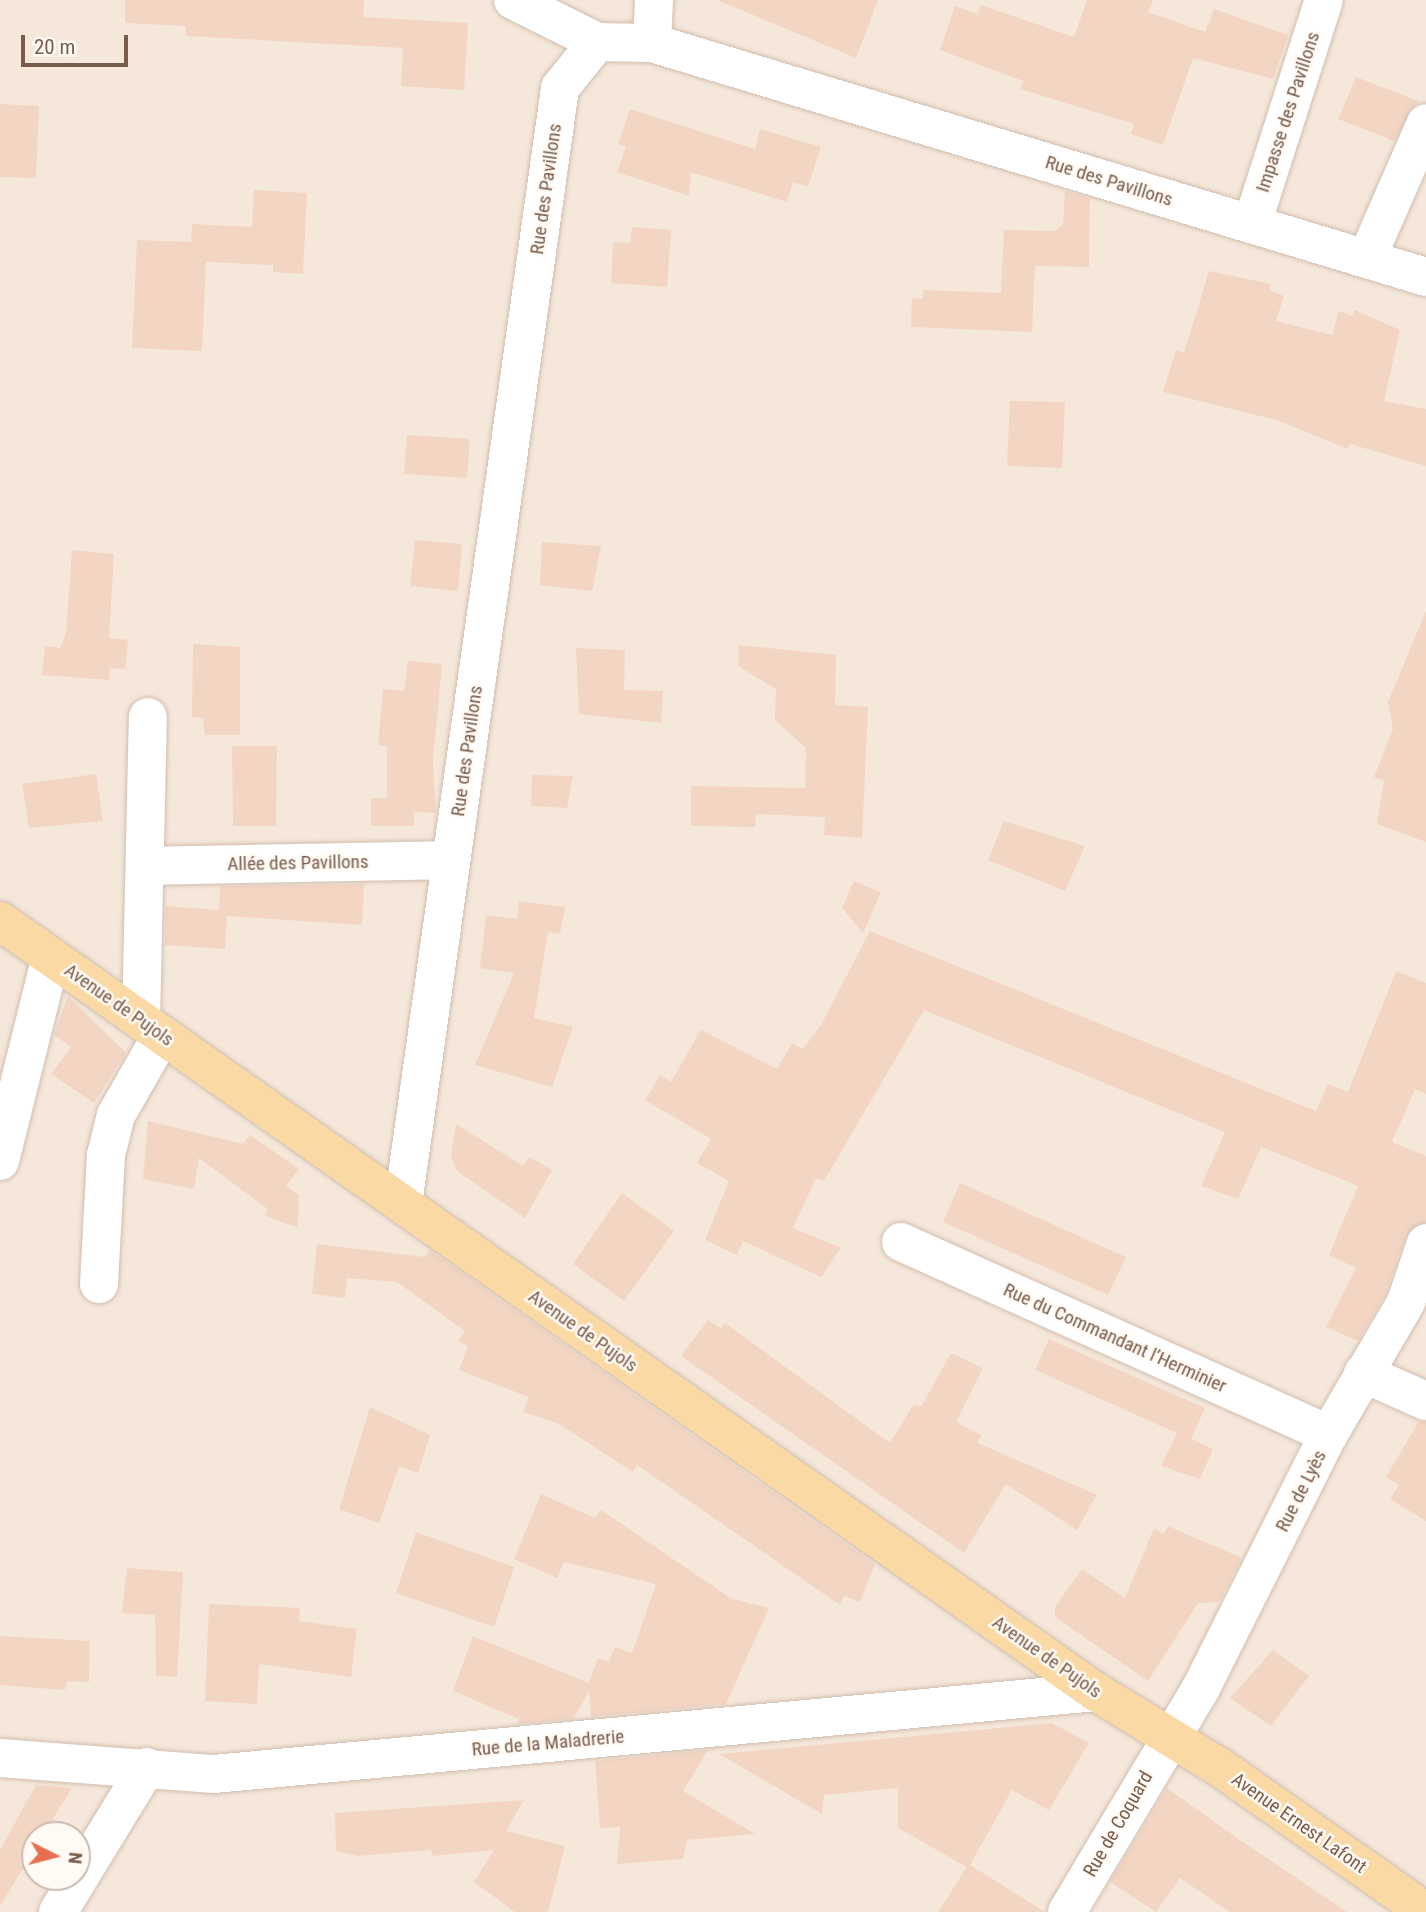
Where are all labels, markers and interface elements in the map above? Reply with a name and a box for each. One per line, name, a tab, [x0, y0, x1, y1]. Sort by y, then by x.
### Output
scale bar	[24, 21, 131, 65]
street label: Impasse des Pavillons	[1251, 29, 1325, 195]
text: 20 m	[34, 35, 75, 59]
street label: Rue des Pavillons	[526, 122, 566, 256]
street label: Rue des Pavillons	[1043, 151, 1175, 211]
street label: Rue des Pavillons	[447, 684, 487, 818]
street label: Allée des Pavillons	[227, 850, 369, 876]
street label: Avenue de Pujols	[60, 959, 178, 1051]
street label: Rue du Commandant l’Herminier	[1000, 1278, 1230, 1398]
street label: Avenue de Pujols	[524, 1285, 642, 1377]
street label: Rue de Lyès	[1271, 1446, 1331, 1536]
street label: Avenue de Pujols	[988, 1611, 1106, 1703]
street label: Rue de la Maladrerie	[471, 1725, 625, 1761]
street label: Rue de Coquard	[1079, 1767, 1157, 1881]
street label: Avenue Ernest Lafont	[1227, 1768, 1371, 1878]
north arrow	[21, 1821, 91, 1891]
text: N	[63, 1851, 87, 1865]

